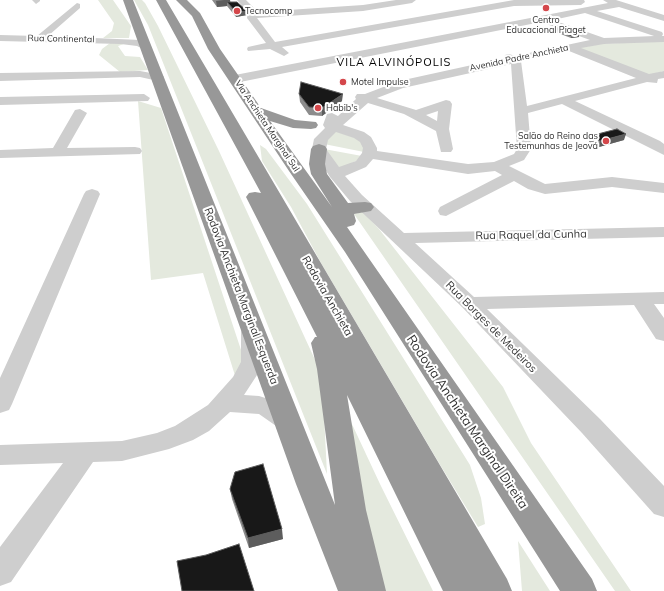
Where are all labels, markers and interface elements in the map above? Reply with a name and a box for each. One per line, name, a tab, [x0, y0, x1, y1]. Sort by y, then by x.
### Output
marker: Centro Educacional Piaget	[541, 3, 551, 13]
marker: Tecnocomp	[232, 6, 242, 16]
place label: Tecnocomp	[245, 6, 292, 16]
place label: Centro Educacional Piaget	[506, 15, 586, 36]
street label: Rua Continental	[27, 33, 95, 45]
street label: Avenida Padre Anchieta	[469, 42, 569, 74]
district label: VILA ALVINÓPOLIS	[337, 56, 451, 70]
marker: Motel Impulse	[338, 77, 348, 87]
place label: Motel Impulse	[351, 77, 409, 87]
street label: Via Anchieta Marginal Sul	[232, 78, 302, 174]
marker: Habib's	[313, 103, 323, 113]
place label: Habib's	[326, 103, 358, 113]
place label: Salão do Reino das Testemunhas de Jeová	[504, 131, 598, 152]
marker: Salão do Reino das Testemunhas de Jeová	[601, 136, 611, 146]
street label: Rodovia Anchieta Marginal Esquerda	[201, 206, 281, 386]
street label: Rua Raquel da Cunha	[475, 227, 587, 243]
street label: Rodovia Anchieta	[299, 254, 355, 338]
street label: Rua Borges de Medeiros	[443, 279, 539, 375]
street label: Rodovia Anchieta Marginal Direita	[403, 332, 531, 512]

